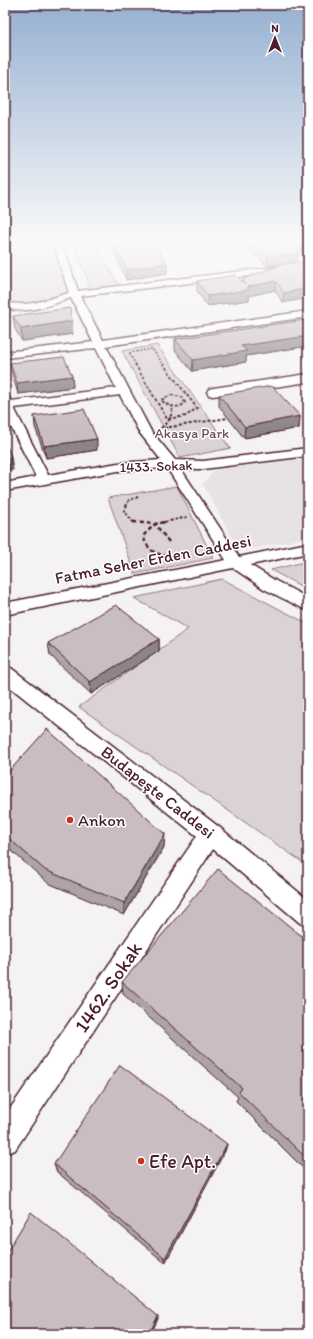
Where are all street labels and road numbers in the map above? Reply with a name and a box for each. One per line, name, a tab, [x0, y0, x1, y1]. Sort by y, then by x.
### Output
street label: 1433. Sokak	[119, 457, 193, 476]
street label: Fatma Seher Erden Caddesi	[53, 530, 253, 588]
street label: Budapeşte Caddesi	[97, 741, 219, 843]
street label: 1462. Sokak	[69, 937, 147, 1037]

